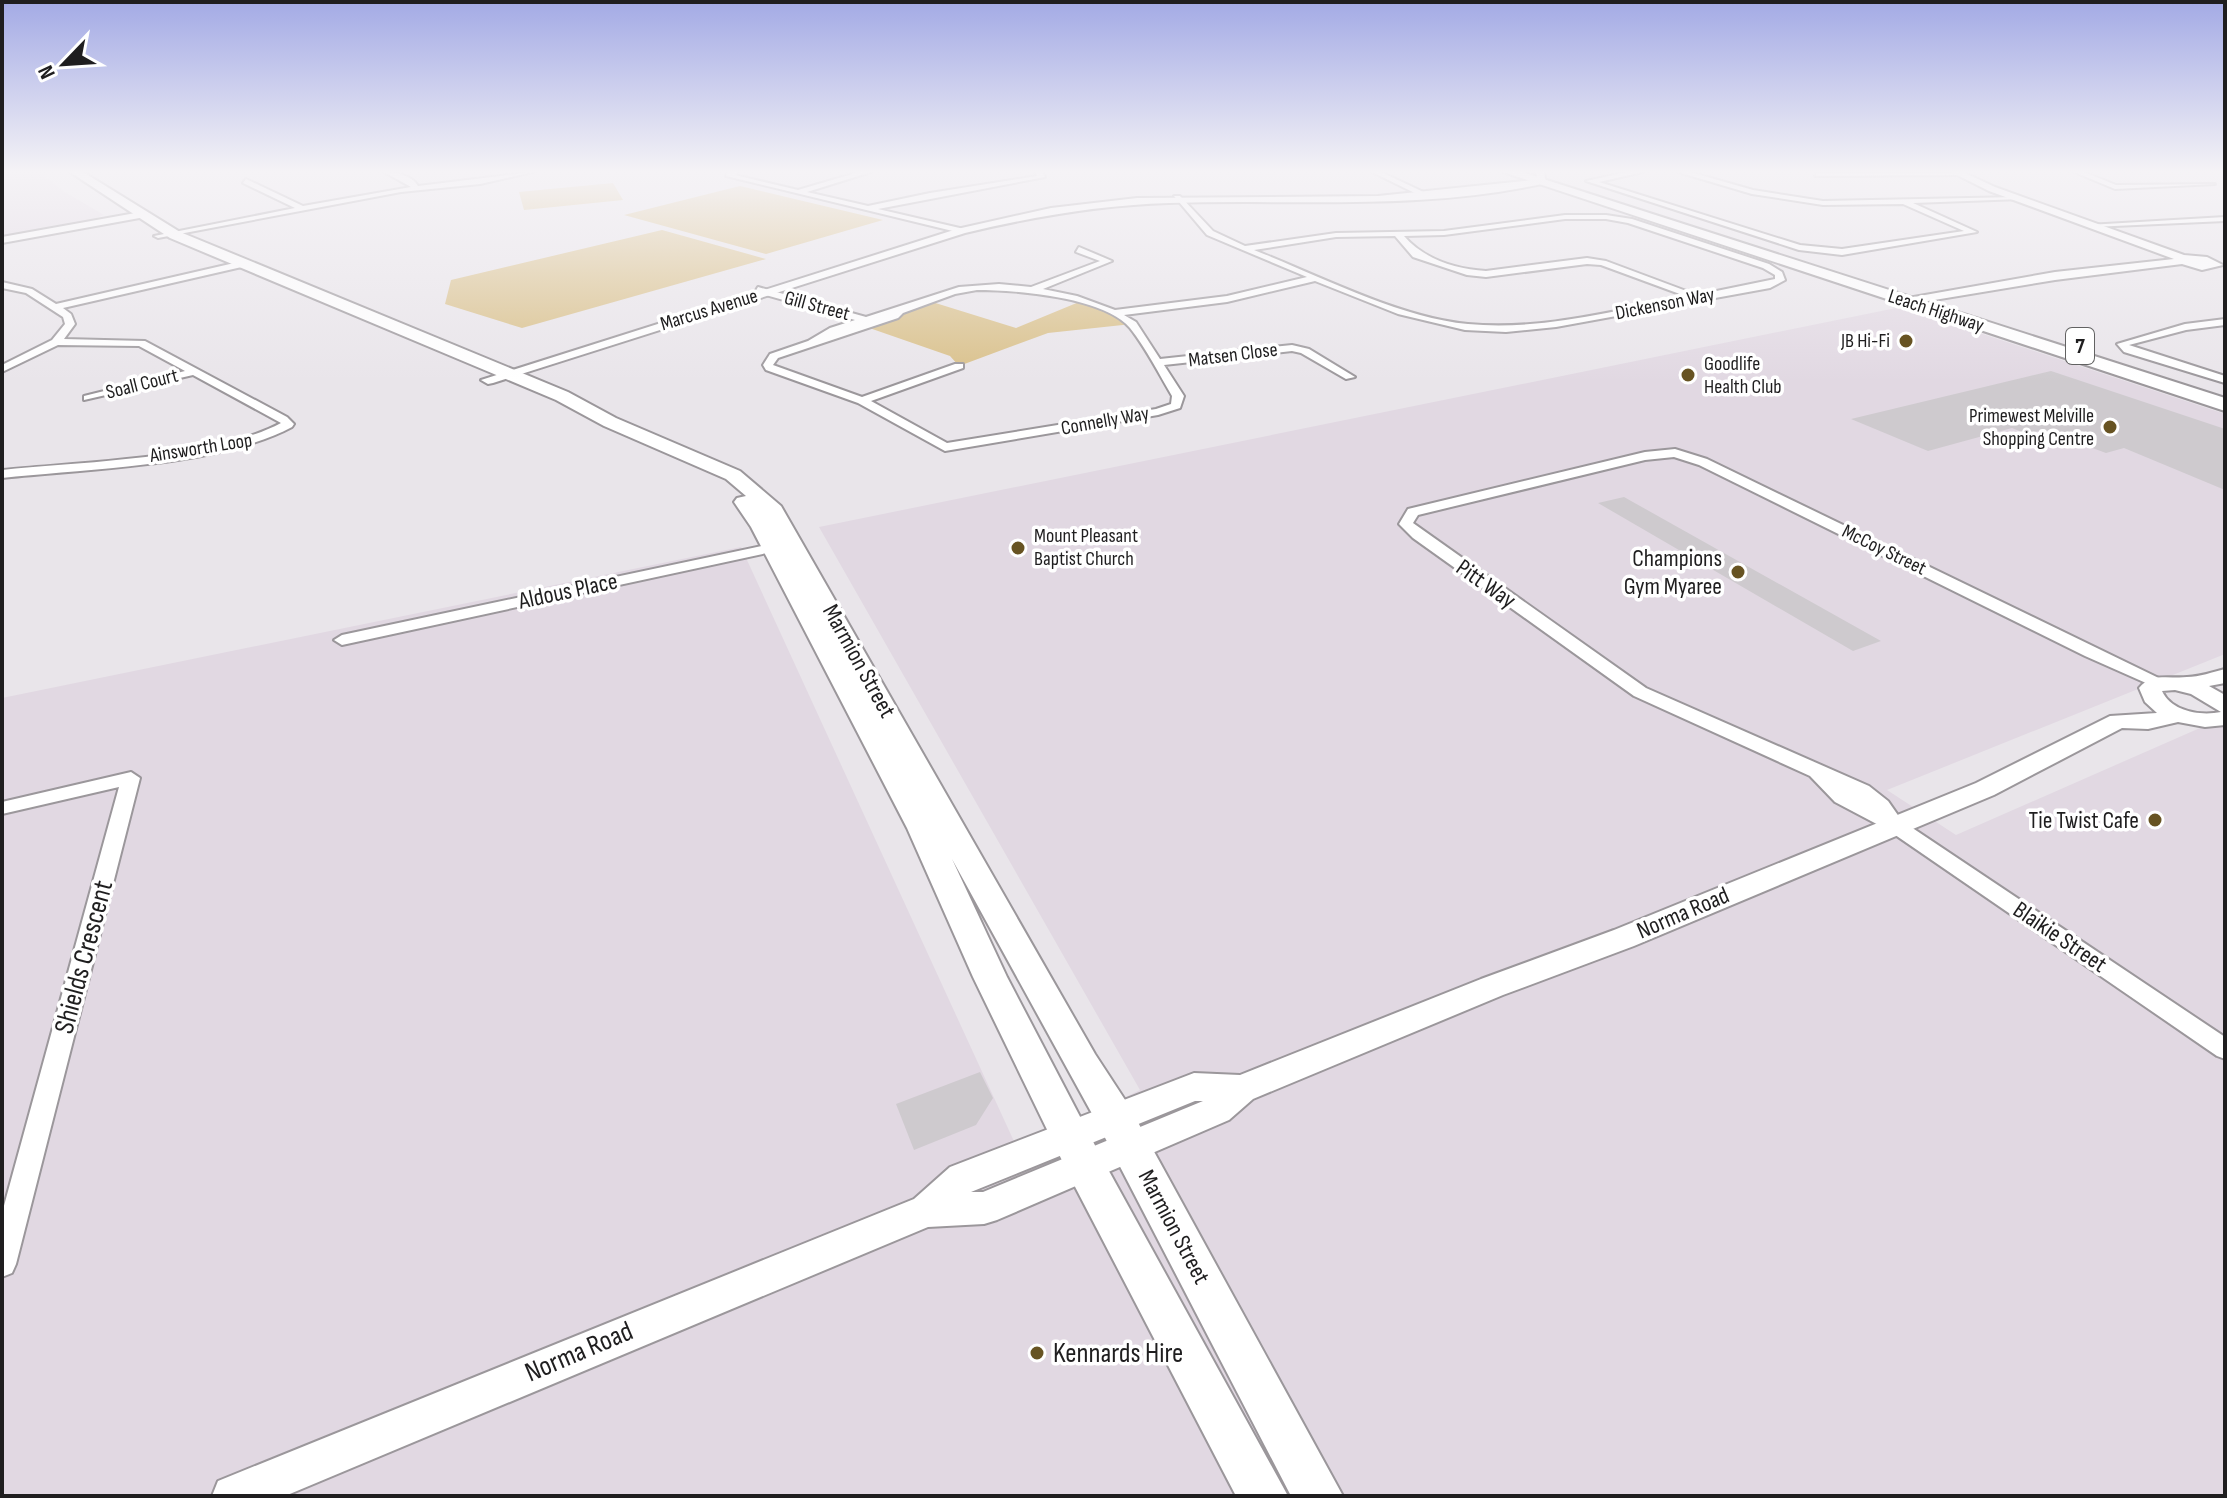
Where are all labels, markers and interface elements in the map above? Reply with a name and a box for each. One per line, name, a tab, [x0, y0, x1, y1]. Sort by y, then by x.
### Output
north arrow	[24, 24, 104, 104]
text: N	[33, 61, 62, 83]
street label: Dickenson Way	[1613, 283, 1717, 325]
street label: Marcus Avenue	[657, 284, 761, 336]
street label: Leach Highway	[1885, 284, 1987, 338]
street label: Gill Street	[782, 286, 852, 326]
road number: 7	[2066, 328, 2094, 364]
place label: JB Hi-Fi	[1840, 329, 1890, 353]
marker: JB Hi-Fi	[1897, 332, 1915, 350]
street label: Matsen Close	[1187, 338, 1279, 372]
place label: Goodlife Health Club	[1704, 352, 1782, 399]
street label: Soall Court	[103, 363, 181, 405]
marker: Goodlife Health Club	[1679, 366, 1697, 384]
street label: Connelly Way	[1059, 401, 1151, 441]
place label: Primewest Melville Shopping Centre	[1969, 404, 2094, 451]
marker: Primewest Melville Shopping Centre	[2101, 418, 2119, 436]
street label: Ainsworth Loop	[147, 428, 254, 468]
street label: McCoy Street	[1838, 519, 1930, 581]
place label: Mount Pleasant Baptist Church	[1034, 524, 1138, 571]
marker: Mount Pleasant Baptist Church	[1009, 539, 1027, 557]
place label: Champions Gym Myaree	[1624, 544, 1722, 601]
street label: Pitt Way	[1451, 553, 1521, 615]
marker: Champions Gym Myaree	[1729, 563, 1747, 581]
street label: Aldous Place	[515, 566, 620, 616]
street label: Marmion Street	[816, 599, 902, 723]
place label: Tie Twist Cafe	[2028, 806, 2139, 835]
marker: Tie Twist Cafe	[2146, 811, 2164, 829]
street label: Shields Crescent	[48, 877, 120, 1037]
street label: Norma Road	[1632, 881, 1734, 945]
street label: Blaikie Street	[2008, 895, 2112, 979]
street label: Marmion Street	[1132, 1165, 1216, 1289]
street label: Norma Road	[520, 1315, 638, 1389]
place label: Kennards Hire	[1053, 1337, 1183, 1370]
marker: Kennards Hire	[1028, 1344, 1046, 1362]

